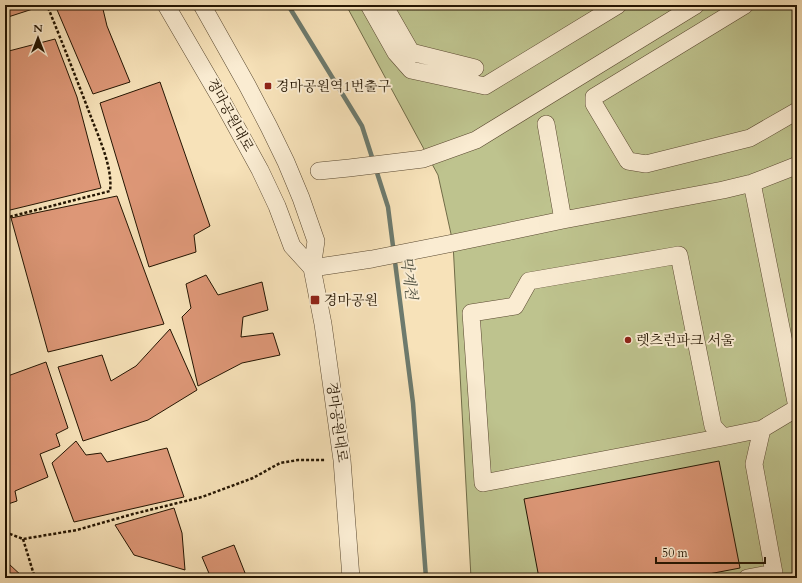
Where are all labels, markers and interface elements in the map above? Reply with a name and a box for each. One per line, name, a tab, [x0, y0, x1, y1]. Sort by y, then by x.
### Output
north arrow	[18, 18, 58, 58]
text: N	[33, 21, 43, 36]
street label: 경마공원대로	[202, 75, 258, 156]
place label: 경마공원역1번출구	[276, 77, 392, 96]
marker: 경마공원역1번출구	[263, 81, 273, 91]
water label: 막계천	[396, 255, 422, 302]
place label: 경마공원	[324, 291, 378, 310]
marker: 경마공원	[309, 294, 321, 306]
place label: 렛츠런파크 서울	[636, 331, 735, 350]
marker: 렛츠런파크 서울	[623, 335, 633, 345]
street label: 경마공원대로	[322, 380, 352, 464]
scale bar	[656, 539, 765, 565]
text: 50 m	[662, 545, 689, 561]

